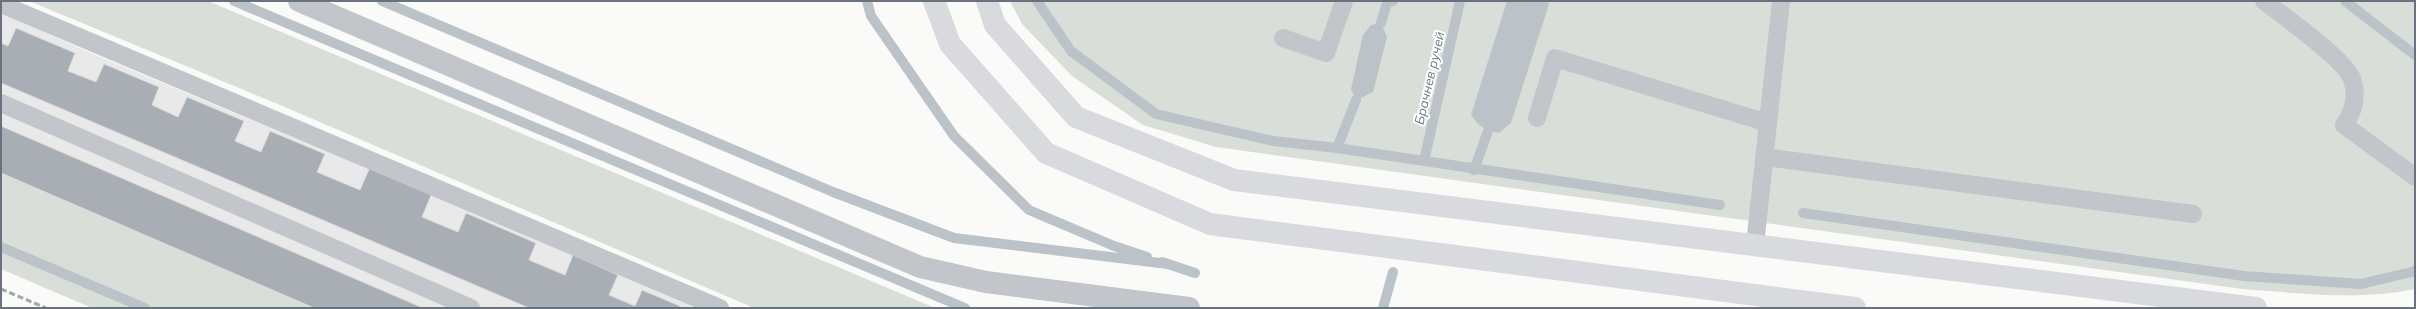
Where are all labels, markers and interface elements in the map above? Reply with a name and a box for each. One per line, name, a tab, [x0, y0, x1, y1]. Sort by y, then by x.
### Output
water label: Брачнев ручей	[1411, 30, 1448, 126]

